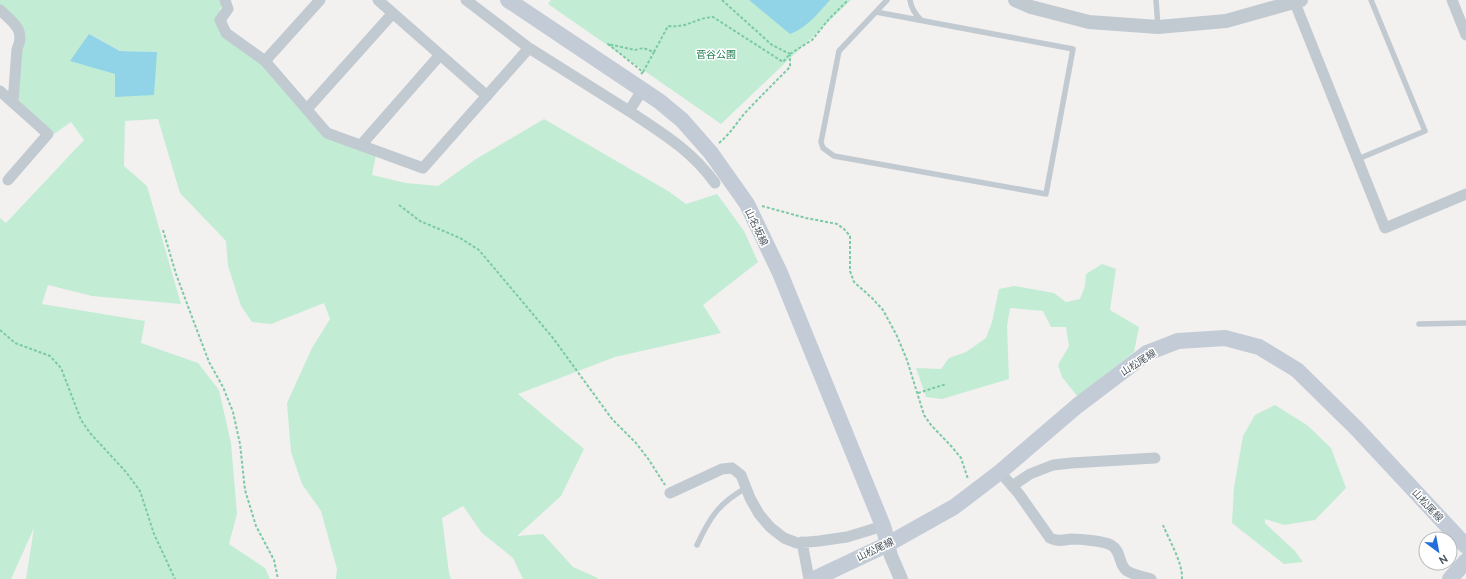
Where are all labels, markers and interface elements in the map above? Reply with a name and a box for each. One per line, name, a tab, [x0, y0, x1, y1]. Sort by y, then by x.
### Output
park label: 菅谷公園	[696, 49, 736, 60]
street label: 山名坂線	[743, 207, 770, 248]
street label: 山松尾線	[1118, 347, 1158, 378]
street label: 山松尾線	[1410, 487, 1445, 524]
north arrow	[1418, 531, 1458, 571]
street label: 山松尾線	[855, 536, 896, 563]
text: N	[1437, 552, 1450, 567]

